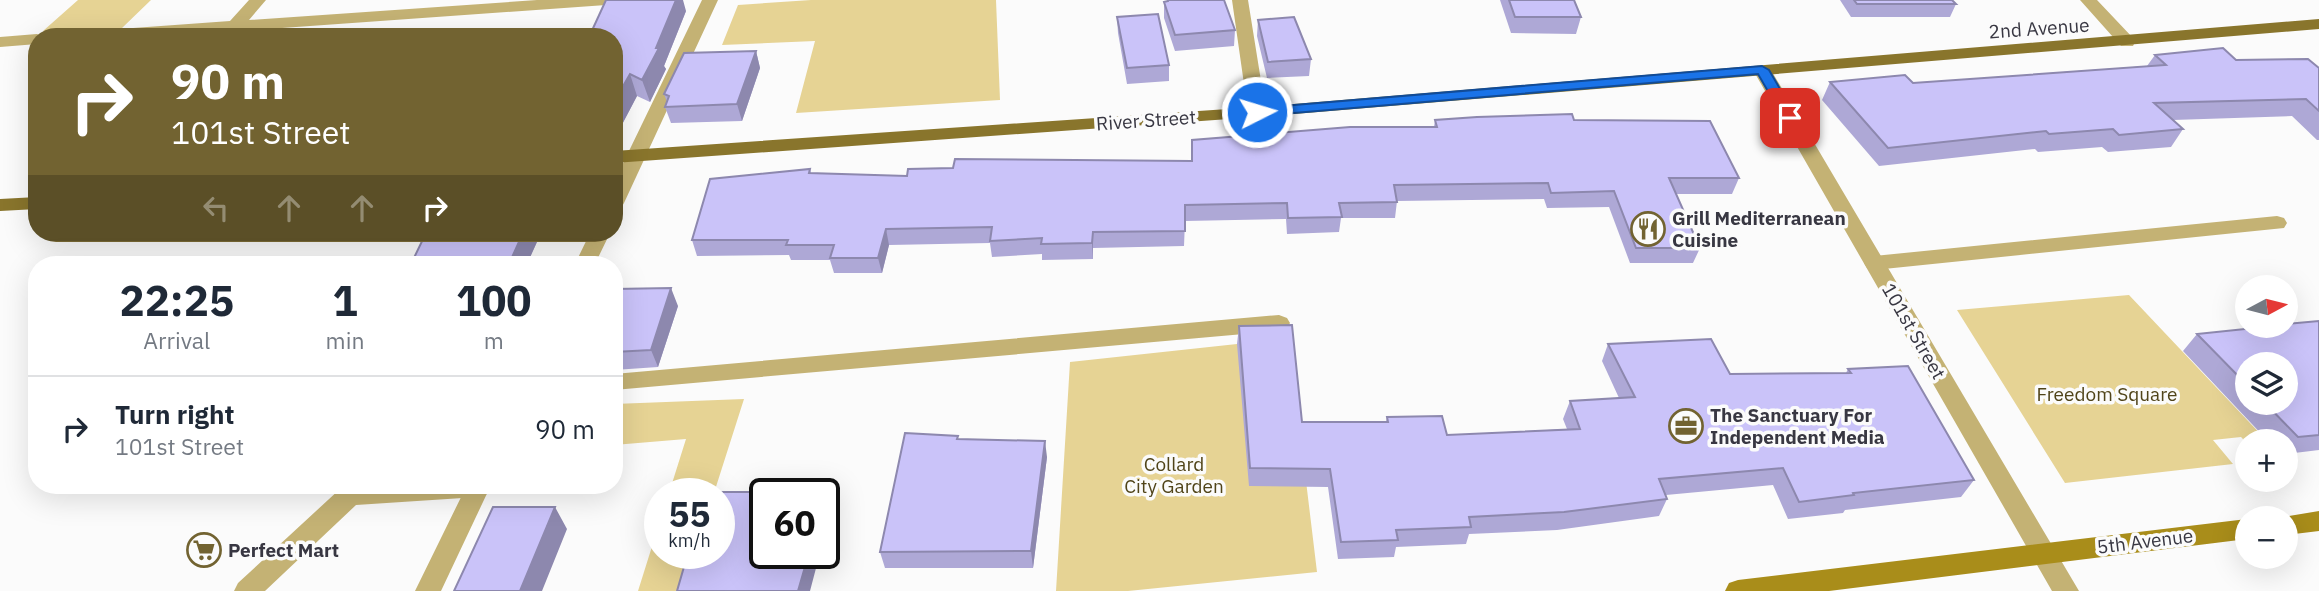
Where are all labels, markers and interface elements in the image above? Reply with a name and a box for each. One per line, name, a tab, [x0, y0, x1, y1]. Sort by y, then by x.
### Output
street label: 2nd Avenue	[1988, 13, 2090, 43]
text: 90 m	[171, 49, 285, 112]
icon: right	[56, 56, 147, 147]
position arrow	[1220, 75, 1294, 149]
pin	[1760, 88, 1820, 148]
icon: arrive	[1771, 99, 1809, 137]
street label: River Street	[1095, 105, 1197, 135]
text: 101st Street	[171, 111, 351, 153]
icon: left	[197, 189, 235, 227]
icon: ahead	[270, 189, 308, 227]
icon: ahead	[343, 189, 381, 227]
icon: right	[416, 189, 454, 227]
place label: Grill Mediterranean Cuisine	[1672, 206, 1846, 252]
restaurant icon: Grill Mediterranean Cuisine	[1629, 210, 1667, 248]
text: 22:25	[119, 273, 234, 328]
text: 1	[332, 273, 358, 328]
text: 100	[456, 273, 532, 328]
north arrow	[2235, 275, 2298, 338]
map controls	[2235, 275, 2298, 569]
street label: 101st Street	[1877, 279, 1951, 383]
text: Arrival	[143, 325, 210, 355]
text: min	[326, 325, 364, 355]
text: m	[484, 325, 504, 355]
button: layers	[2235, 352, 2298, 415]
park label: Freedom Square	[2036, 382, 2178, 406]
text: Turn right	[115, 397, 234, 431]
place label: The Sanctuary For Independent Media	[1710, 403, 1885, 449]
office icon: The Sanctuary For Independent Media	[1667, 407, 1705, 445]
icon: right	[56, 410, 94, 448]
text: 90 m	[535, 412, 595, 446]
button: +	[2235, 429, 2298, 492]
text: 101st Street	[115, 431, 244, 461]
park label: Collard City Garden	[1124, 452, 1224, 498]
speed limit sign: 60	[749, 478, 840, 569]
text: 55	[668, 491, 711, 537]
button: −	[2235, 506, 2298, 569]
street label: 5th Avenue	[2095, 523, 2195, 559]
text: km/h	[668, 529, 711, 552]
supermarket icon: Perfect Mart	[185, 531, 223, 569]
place label: Perfect Mart	[228, 538, 339, 562]

